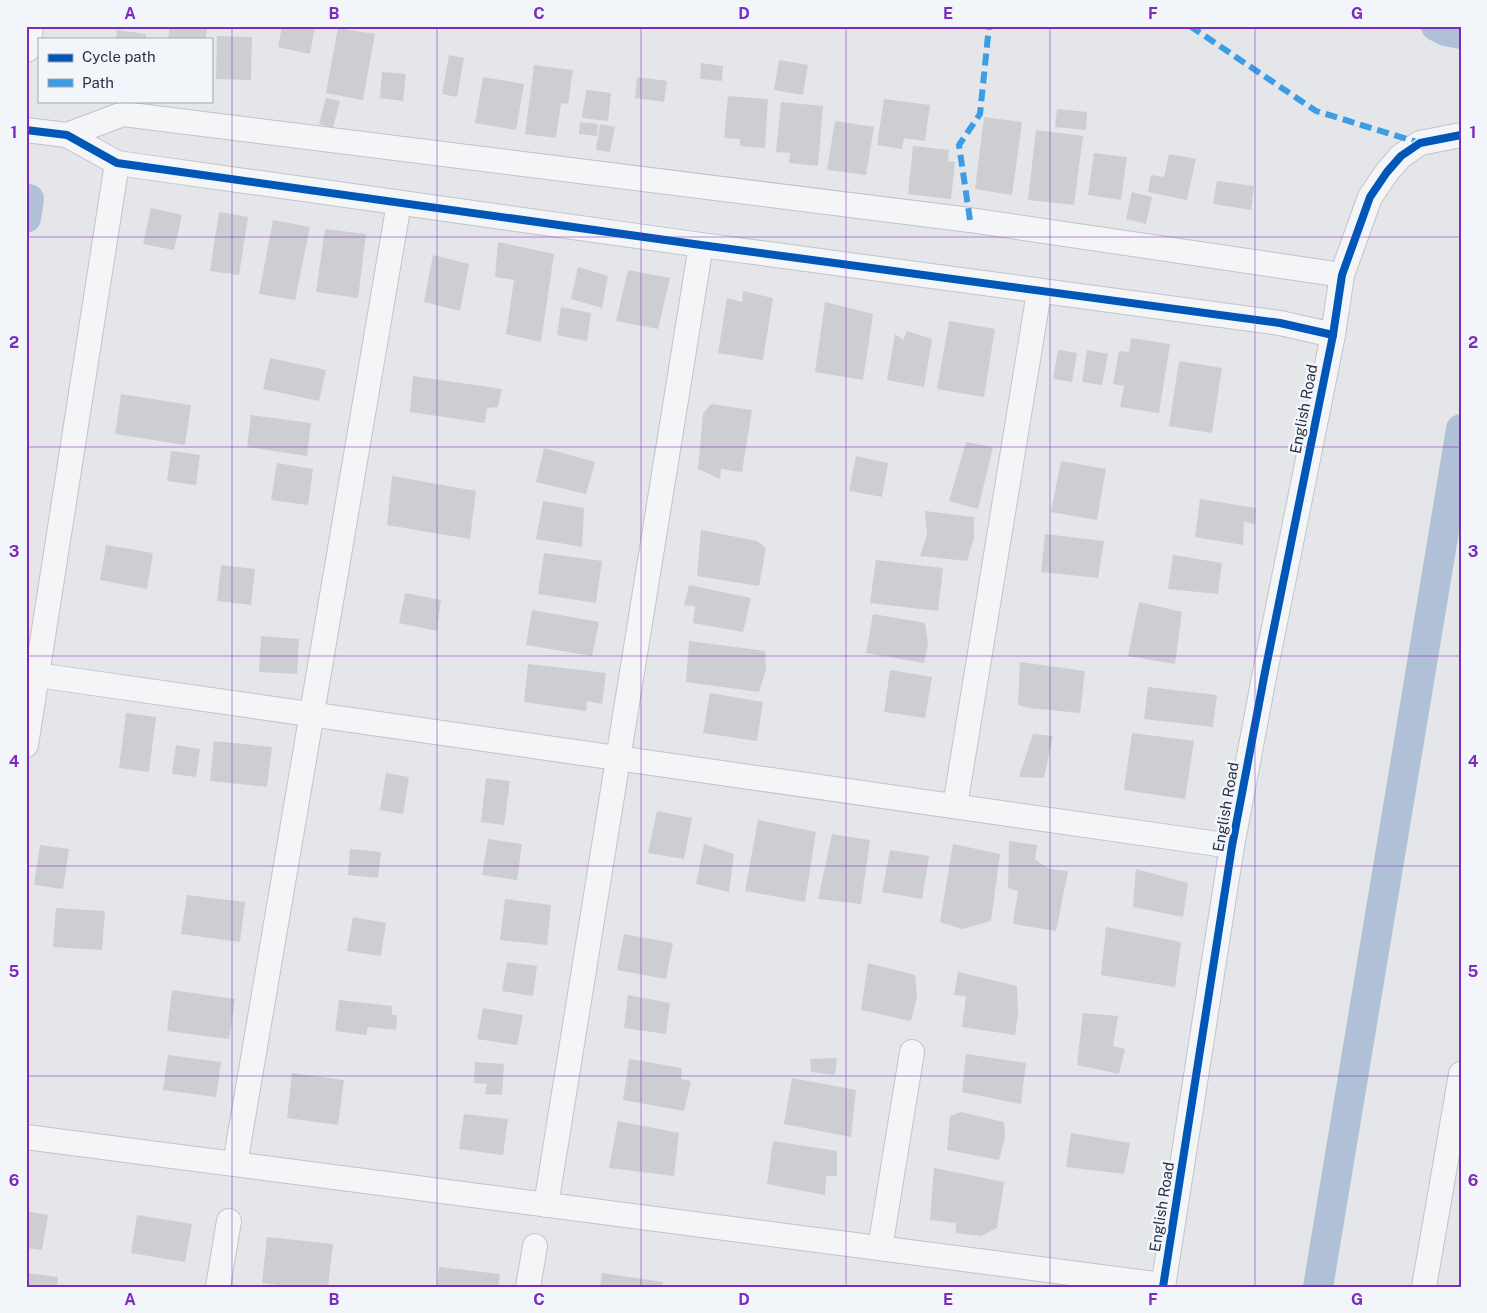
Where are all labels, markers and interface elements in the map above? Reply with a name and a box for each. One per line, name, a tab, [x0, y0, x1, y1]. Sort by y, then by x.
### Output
text: A	[124, 4, 136, 23]
text: B	[329, 4, 340, 23]
text: C	[533, 4, 545, 23]
text: D	[738, 4, 750, 23]
text: E	[943, 4, 953, 23]
text: F	[1148, 4, 1158, 23]
text: G	[1351, 4, 1363, 23]
legend	[38, 38, 212, 102]
text: Cycle path	[82, 48, 156, 65]
text: Path	[82, 74, 114, 91]
text: 1	[11, 123, 17, 142]
text: 1	[1470, 123, 1476, 142]
text: 2	[9, 333, 19, 352]
text: 2	[1468, 333, 1478, 352]
street label: English Road	[1287, 363, 1321, 455]
text: 3	[9, 542, 19, 561]
text: 3	[1468, 542, 1478, 561]
text: 4	[9, 752, 20, 771]
text: 4	[1468, 752, 1479, 771]
street label: English Road	[1209, 761, 1242, 853]
text: 5	[9, 962, 20, 981]
text: 5	[1468, 962, 1479, 981]
street label: English Road	[1146, 1161, 1177, 1253]
text: 6	[9, 1171, 19, 1190]
text: 6	[1468, 1171, 1478, 1190]
text: A	[124, 1290, 136, 1309]
text: B	[329, 1290, 340, 1309]
text: C	[533, 1290, 545, 1309]
text: D	[738, 1290, 750, 1309]
text: E	[943, 1290, 953, 1309]
text: F	[1148, 1290, 1158, 1309]
text: G	[1351, 1290, 1363, 1309]

